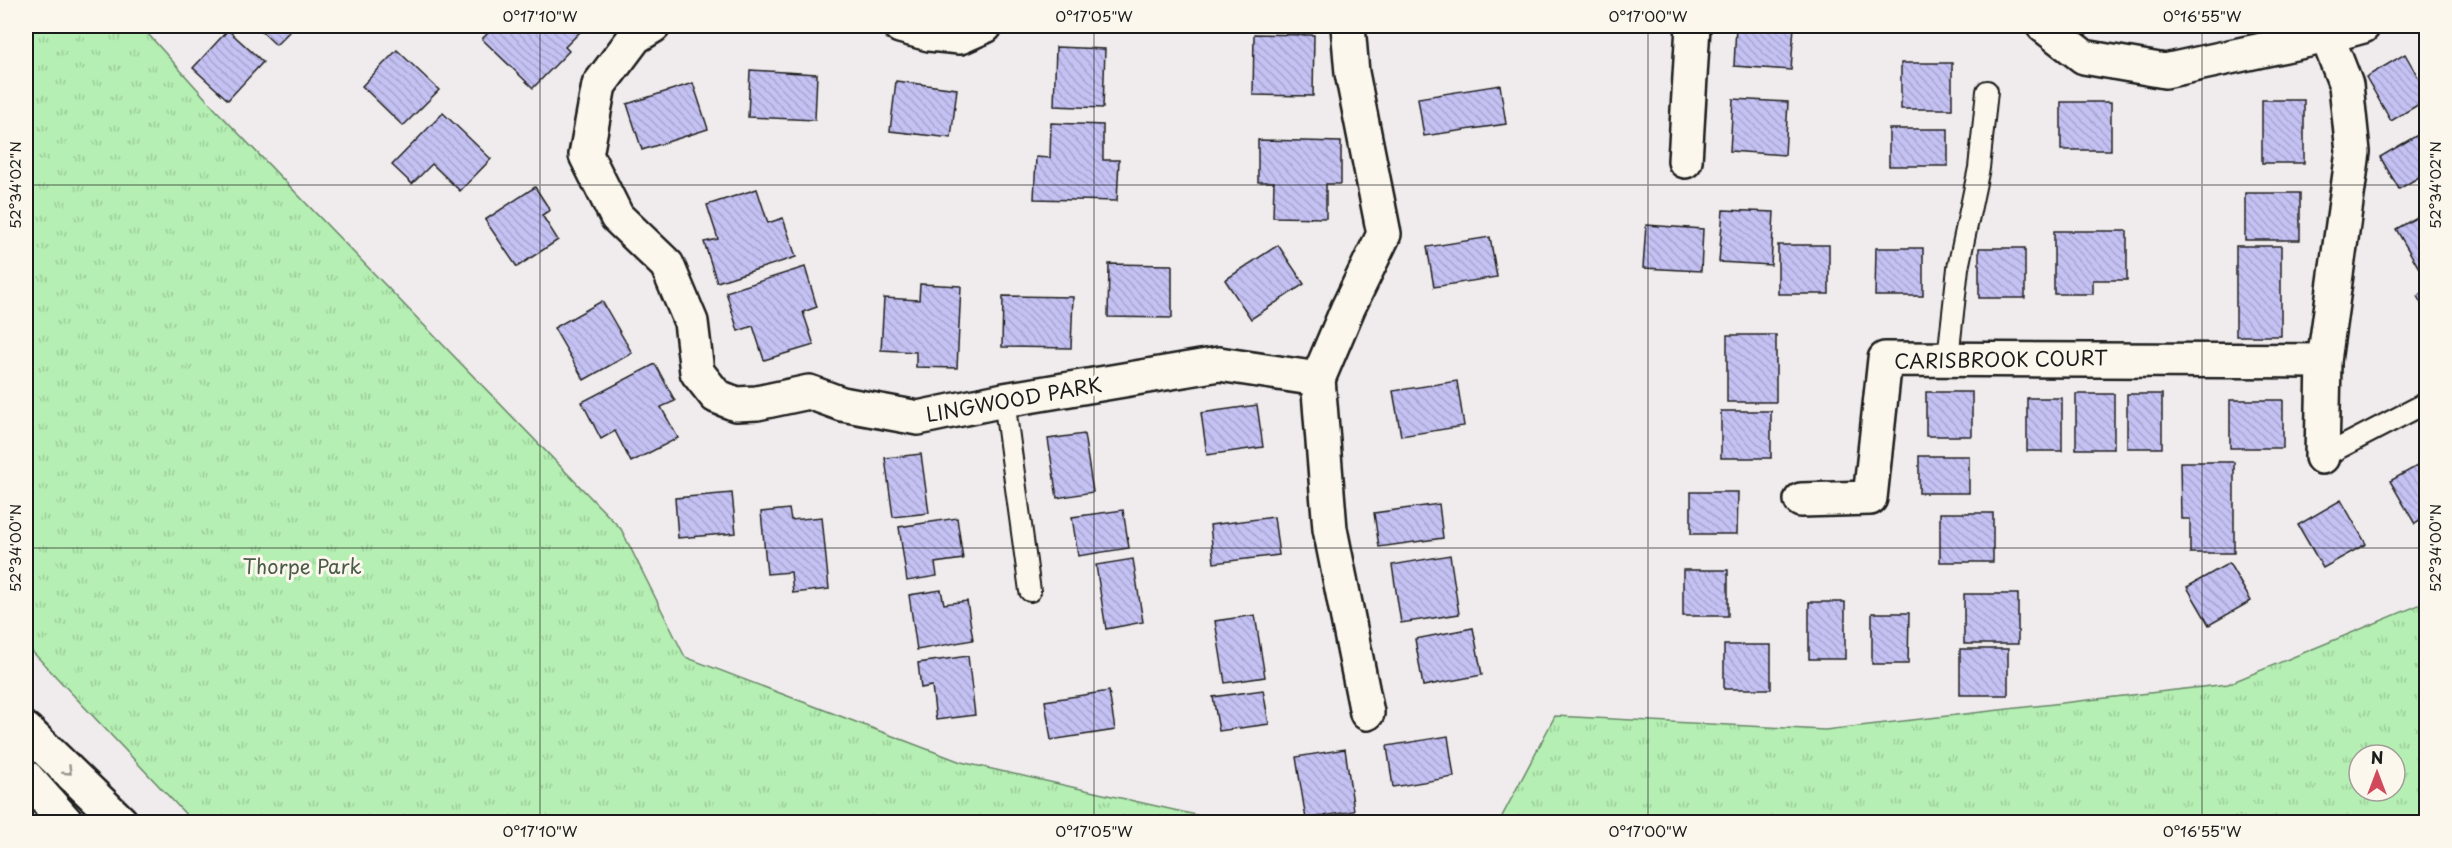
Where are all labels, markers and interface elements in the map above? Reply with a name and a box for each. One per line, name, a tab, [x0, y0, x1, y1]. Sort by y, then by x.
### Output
text: 0°17'10"W	[503, 4, 578, 27]
text: 0°17'05"W	[1055, 4, 1133, 27]
text: 0°17'00"W	[1609, 4, 1688, 27]
text: 0°16'55"W	[2163, 4, 2242, 27]
text: 52°34'02"N	[3, 141, 26, 229]
text: 52°34'02"N	[2423, 141, 2446, 229]
street label: CARISBROOK COURT	[1894, 342, 2108, 376]
street label: LINGWOOD PARK	[924, 369, 1104, 429]
text: 52°34'00"N	[3, 504, 26, 592]
text: 52°34'00"N	[2423, 504, 2446, 592]
park label: Thorpe Park	[242, 551, 362, 581]
north arrow	[2347, 743, 2407, 803]
text: N	[2371, 745, 2383, 769]
one-way arrow	[60, 763, 71, 774]
text: 0°17'10"W	[503, 819, 578, 842]
text: 0°17'05"W	[1055, 819, 1133, 842]
text: 0°17'00"W	[1609, 819, 1688, 842]
text: 0°16'55"W	[2163, 819, 2242, 842]

